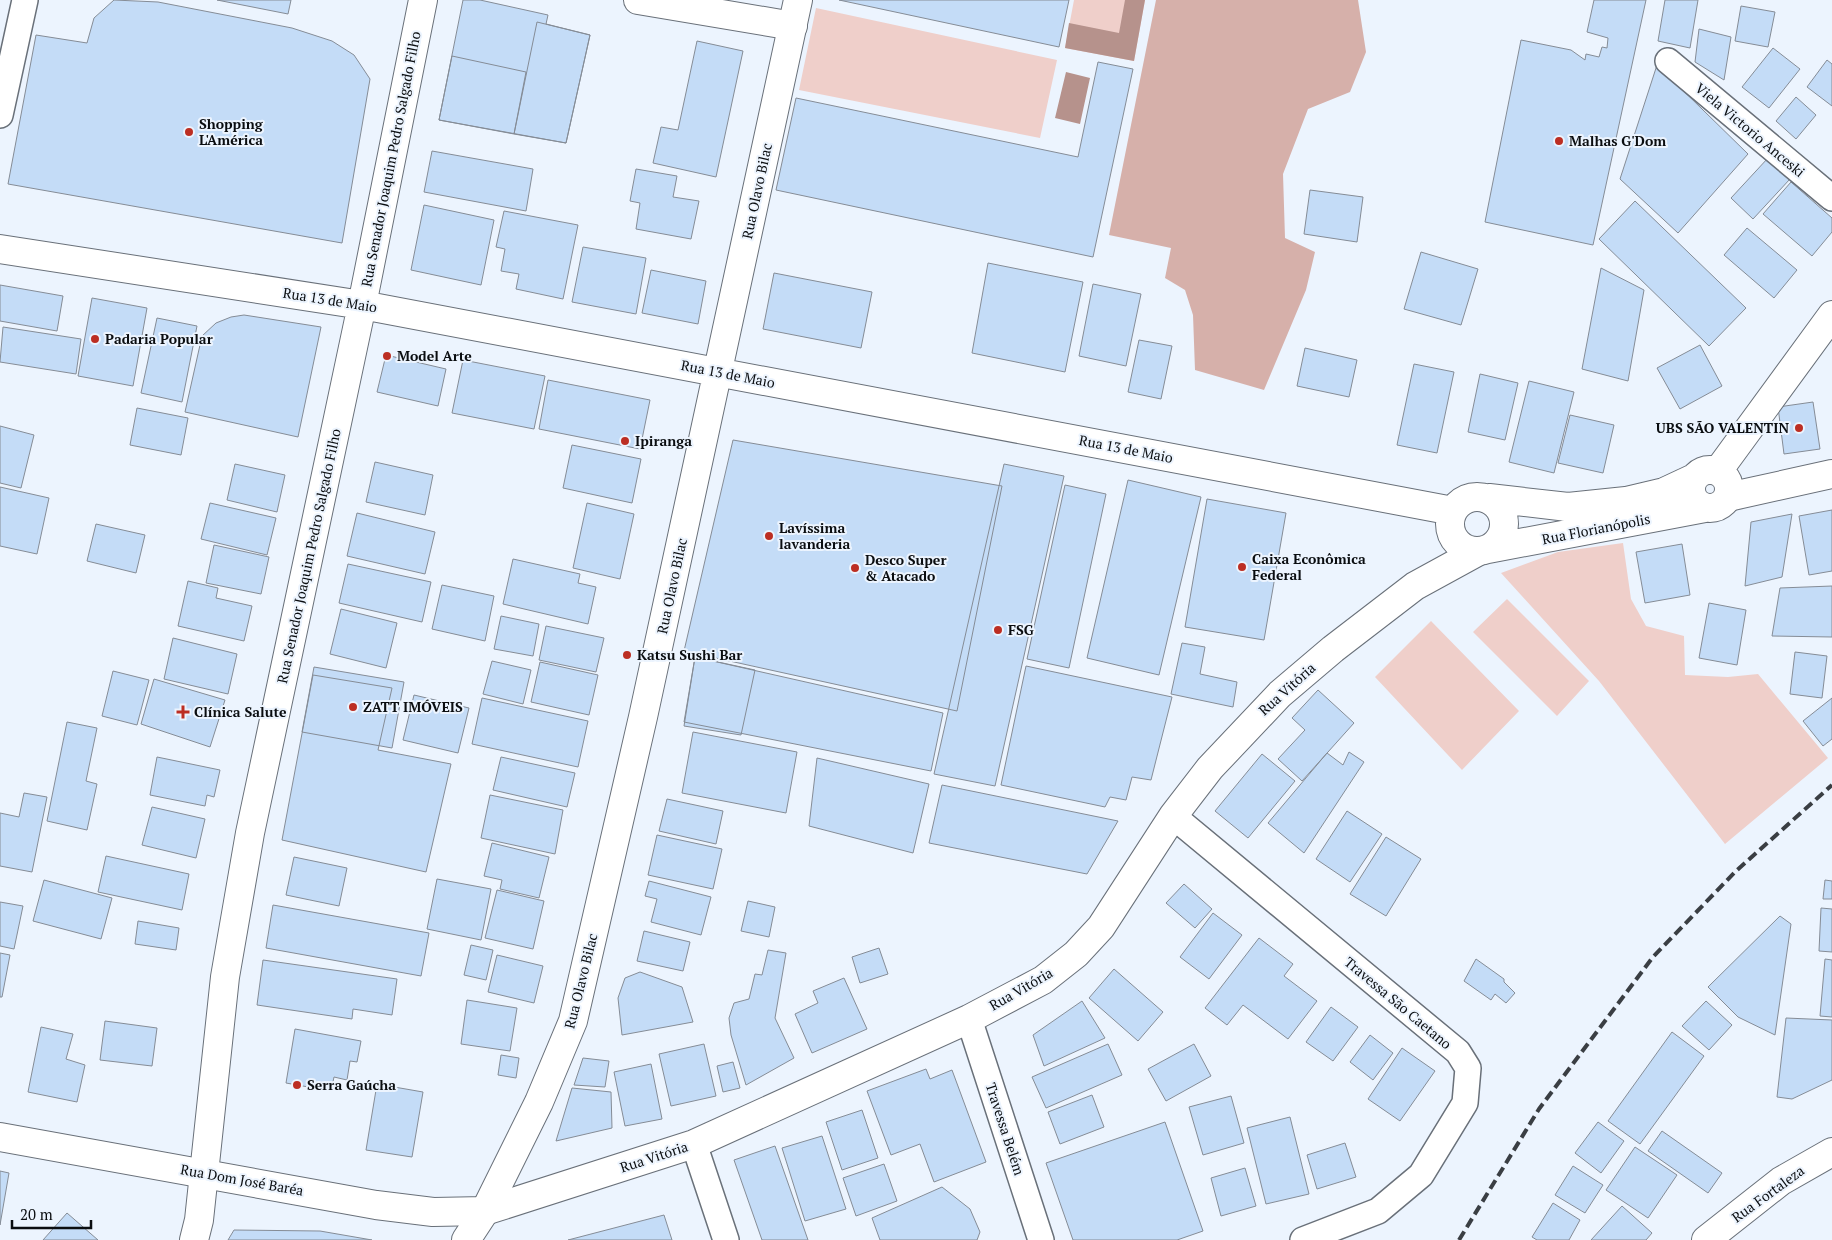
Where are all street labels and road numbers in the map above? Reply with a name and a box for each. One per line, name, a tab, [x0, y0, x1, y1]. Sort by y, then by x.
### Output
street label: Rua Senador Joaquim Pedro Salgado Filho	[356, 29, 425, 288]
street label: Viela Victorio Anceski	[1692, 78, 1809, 181]
street label: Rua Olavo Bilac	[737, 141, 776, 241]
street label: Rua 13 de Maio	[282, 283, 379, 316]
street label: Rua 13 de Maio	[680, 355, 777, 392]
street label: Rua Senador Joaquim Pedro Salgado Filho	[272, 426, 345, 685]
street label: Rua 13 de Maio	[1078, 430, 1175, 467]
street label: Rua Florianópolis	[1540, 509, 1652, 548]
street label: Rua Olavo Bilac	[652, 536, 691, 636]
street label: Rua Vitória	[1254, 658, 1319, 719]
street label: Rua Olavo Bilac	[559, 931, 602, 1031]
street label: Travessa São Caetano	[1341, 952, 1456, 1053]
street label: Rua Vitória	[986, 963, 1056, 1014]
street label: Travessa Belém	[982, 1080, 1029, 1178]
street label: Rua Vitória	[617, 1137, 690, 1176]
street label: Rua Dom José Baréa	[179, 1159, 305, 1200]
street label: Rua Fortaleza	[1728, 1161, 1808, 1226]

